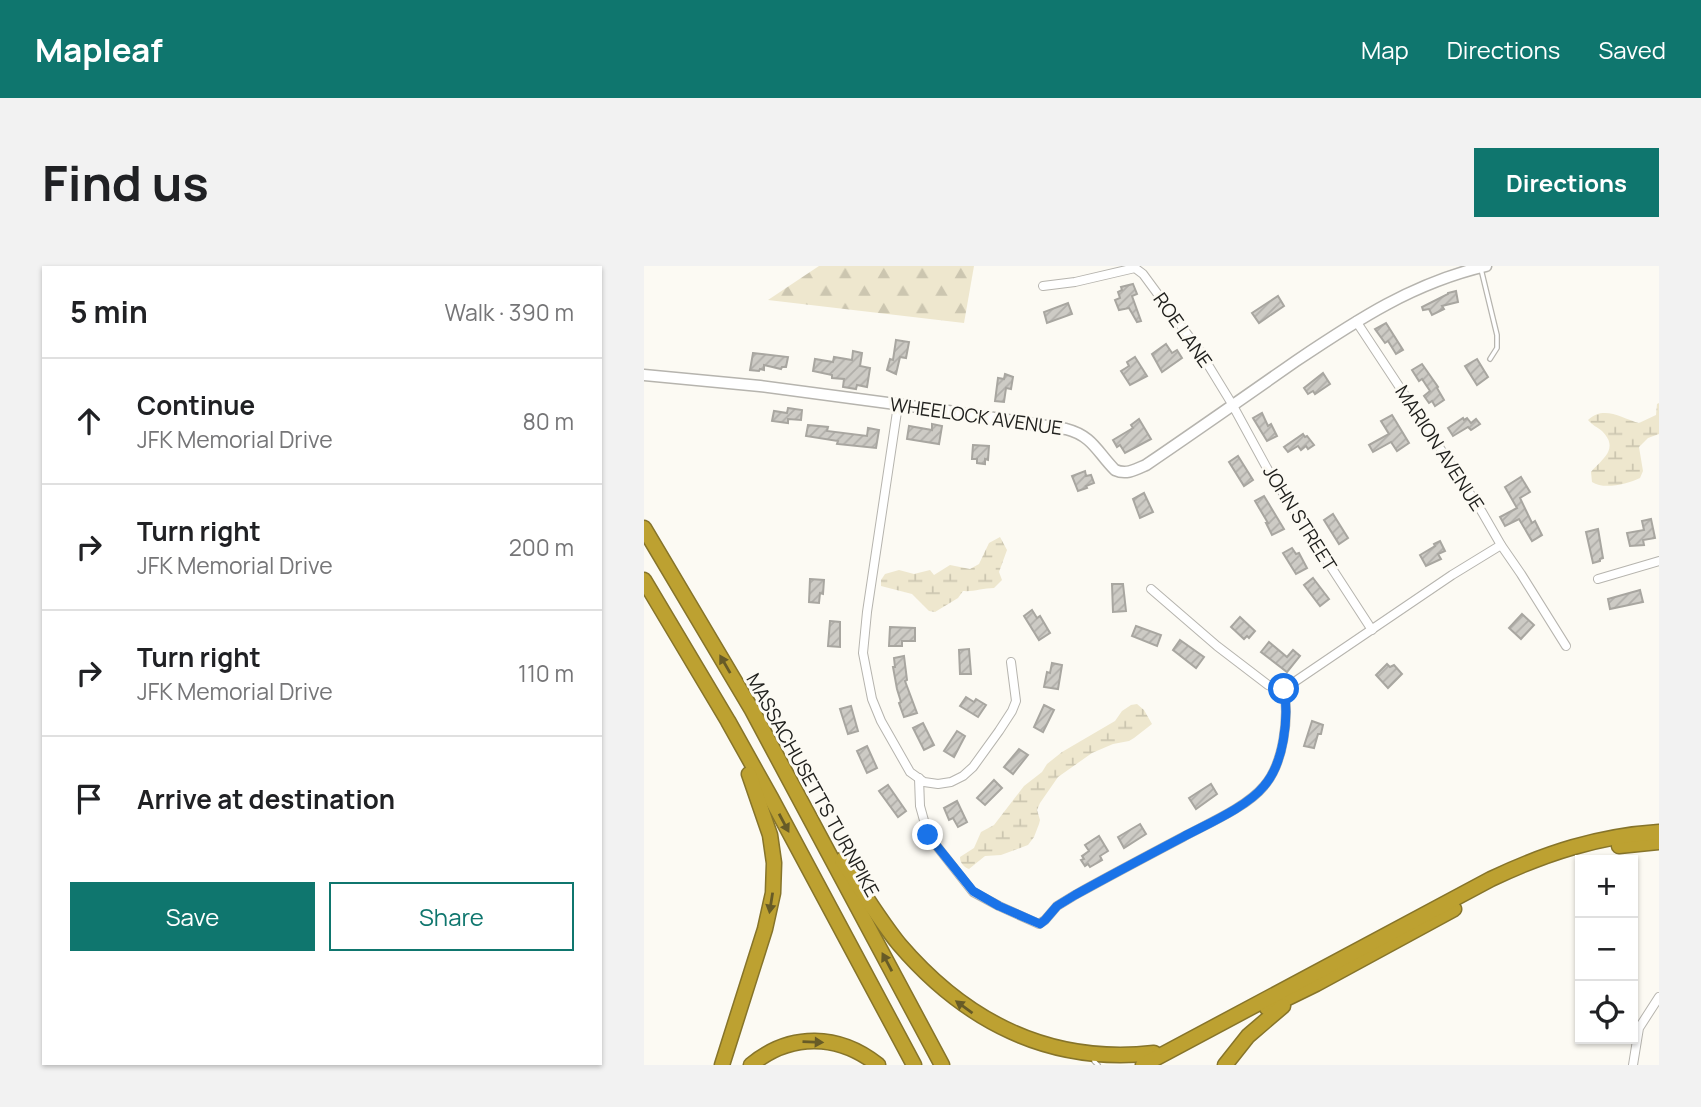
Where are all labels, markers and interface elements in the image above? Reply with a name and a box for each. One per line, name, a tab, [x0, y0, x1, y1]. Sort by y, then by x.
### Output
text: Mapleaf	[35, 27, 163, 72]
text: Map	[1361, 33, 1409, 66]
text: Directions	[1447, 33, 1560, 66]
text: Saved	[1598, 33, 1666, 66]
button: Directions	[1474, 148, 1659, 217]
text: Find us	[42, 149, 209, 216]
street label: ROE LANE	[1148, 287, 1218, 373]
text: 5 min	[70, 291, 148, 332]
text: Walk · 390 m	[444, 296, 574, 328]
street label: MARION AVENUE	[1390, 380, 1490, 516]
text: Continue	[137, 387, 255, 423]
street label: WHEELOCK AVENUE	[888, 391, 1064, 441]
icon: ahead	[70, 402, 108, 440]
text: 80 m	[523, 405, 574, 437]
text: JFK Memorial Drive	[137, 423, 333, 455]
street label: JOHN STREET	[1257, 460, 1343, 576]
text: Turn right	[137, 513, 261, 549]
icon: right	[70, 528, 108, 566]
text: 200 m	[509, 531, 574, 563]
text: JFK Memorial Drive	[137, 549, 333, 581]
text: Turn right	[137, 639, 261, 675]
icon: right	[70, 654, 108, 692]
one-way arrow	[719, 654, 731, 673]
text: 110 m	[518, 657, 574, 689]
street label: MASSACHUSETTS TURNPIKE	[741, 669, 885, 901]
route start	[1268, 673, 1299, 704]
text: JFK Memorial Drive	[137, 675, 333, 707]
icon: arrive	[70, 780, 108, 818]
text: Arrive at destination	[137, 781, 395, 817]
one-way arrow	[779, 813, 790, 833]
route end	[912, 819, 943, 850]
map controls	[1575, 855, 1638, 1044]
button: +	[1575, 855, 1638, 918]
button: Save	[70, 882, 315, 951]
button: Share	[329, 882, 574, 951]
one-way arrow	[765, 892, 776, 914]
button: −	[1575, 918, 1638, 981]
one-way arrow	[881, 952, 893, 971]
button: locate	[1575, 981, 1638, 1044]
one-way arrow	[955, 1001, 973, 1015]
one-way arrow	[802, 1036, 824, 1047]

